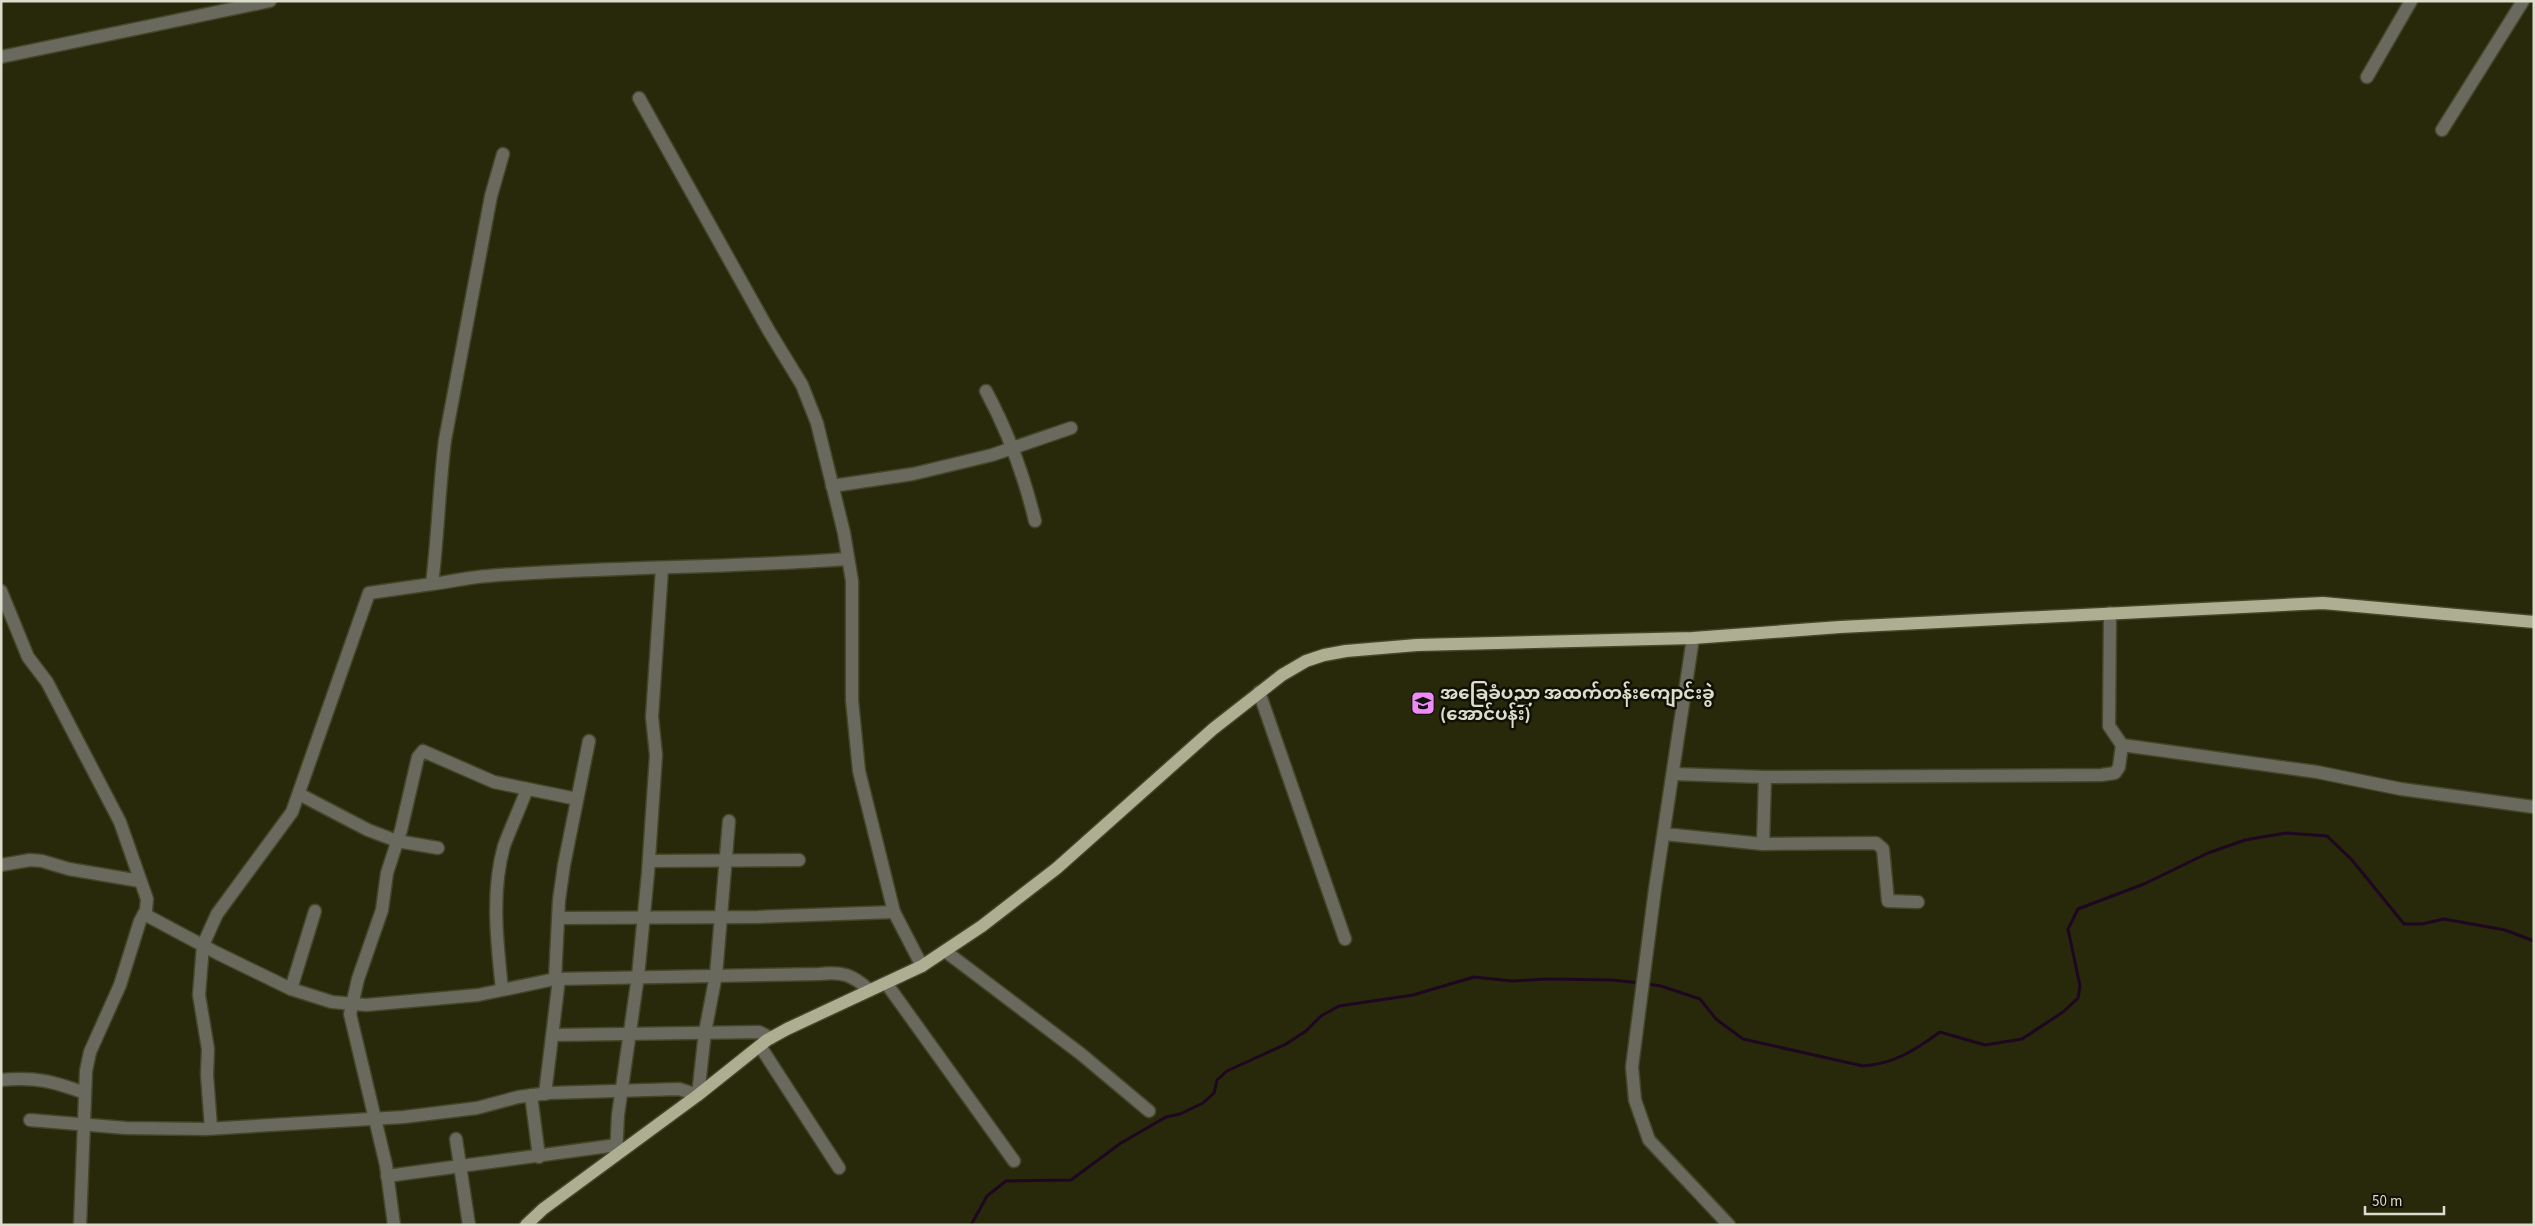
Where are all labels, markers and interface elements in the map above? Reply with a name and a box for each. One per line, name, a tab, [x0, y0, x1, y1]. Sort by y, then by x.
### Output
place label: အခြေခံပညာ အထက်တန်းကျောင်းခွဲ (အောင်ပန်း)	[1440, 681, 1715, 728]
school or university icon: အခြေခံပညာ အထက်တန်းကျောင်းခွဲ (အောင်ပန်း)	[1410, 690, 1436, 716]
scale bar	[2365, 1184, 2444, 1216]
text: 50 m	[2372, 1191, 2402, 1212]

